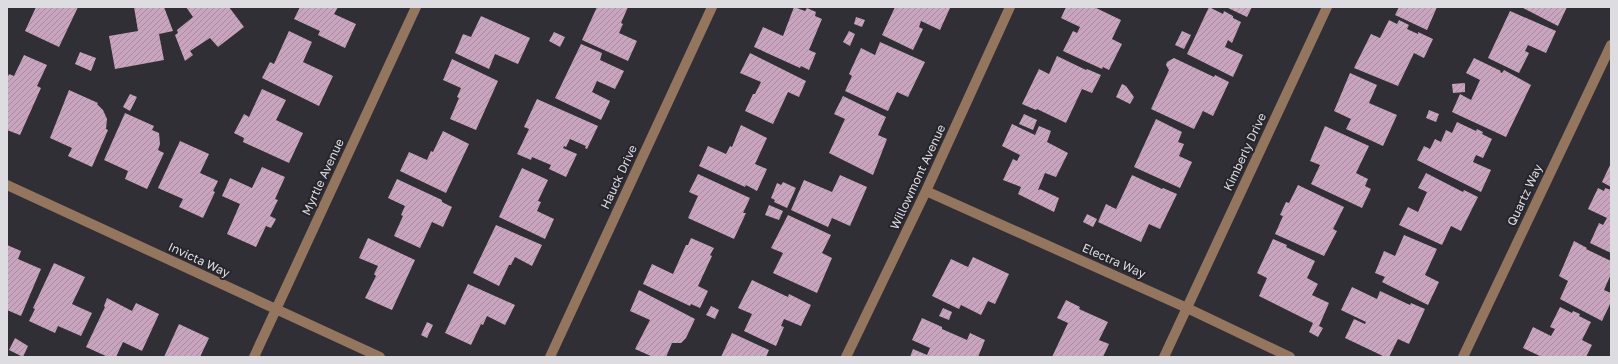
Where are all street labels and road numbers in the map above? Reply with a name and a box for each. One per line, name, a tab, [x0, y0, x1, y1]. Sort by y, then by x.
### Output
street label: Kimberly Drive	[1220, 110, 1269, 193]
street label: Willowmont Avenue	[887, 122, 949, 232]
street label: Myrtle Avenue	[298, 136, 347, 217]
street label: Hauck Drive	[597, 142, 640, 211]
street label: Quartz Way	[1504, 161, 1545, 228]
street label: Invicta Way	[166, 239, 233, 280]
street label: Electra Way	[1080, 240, 1149, 281]

